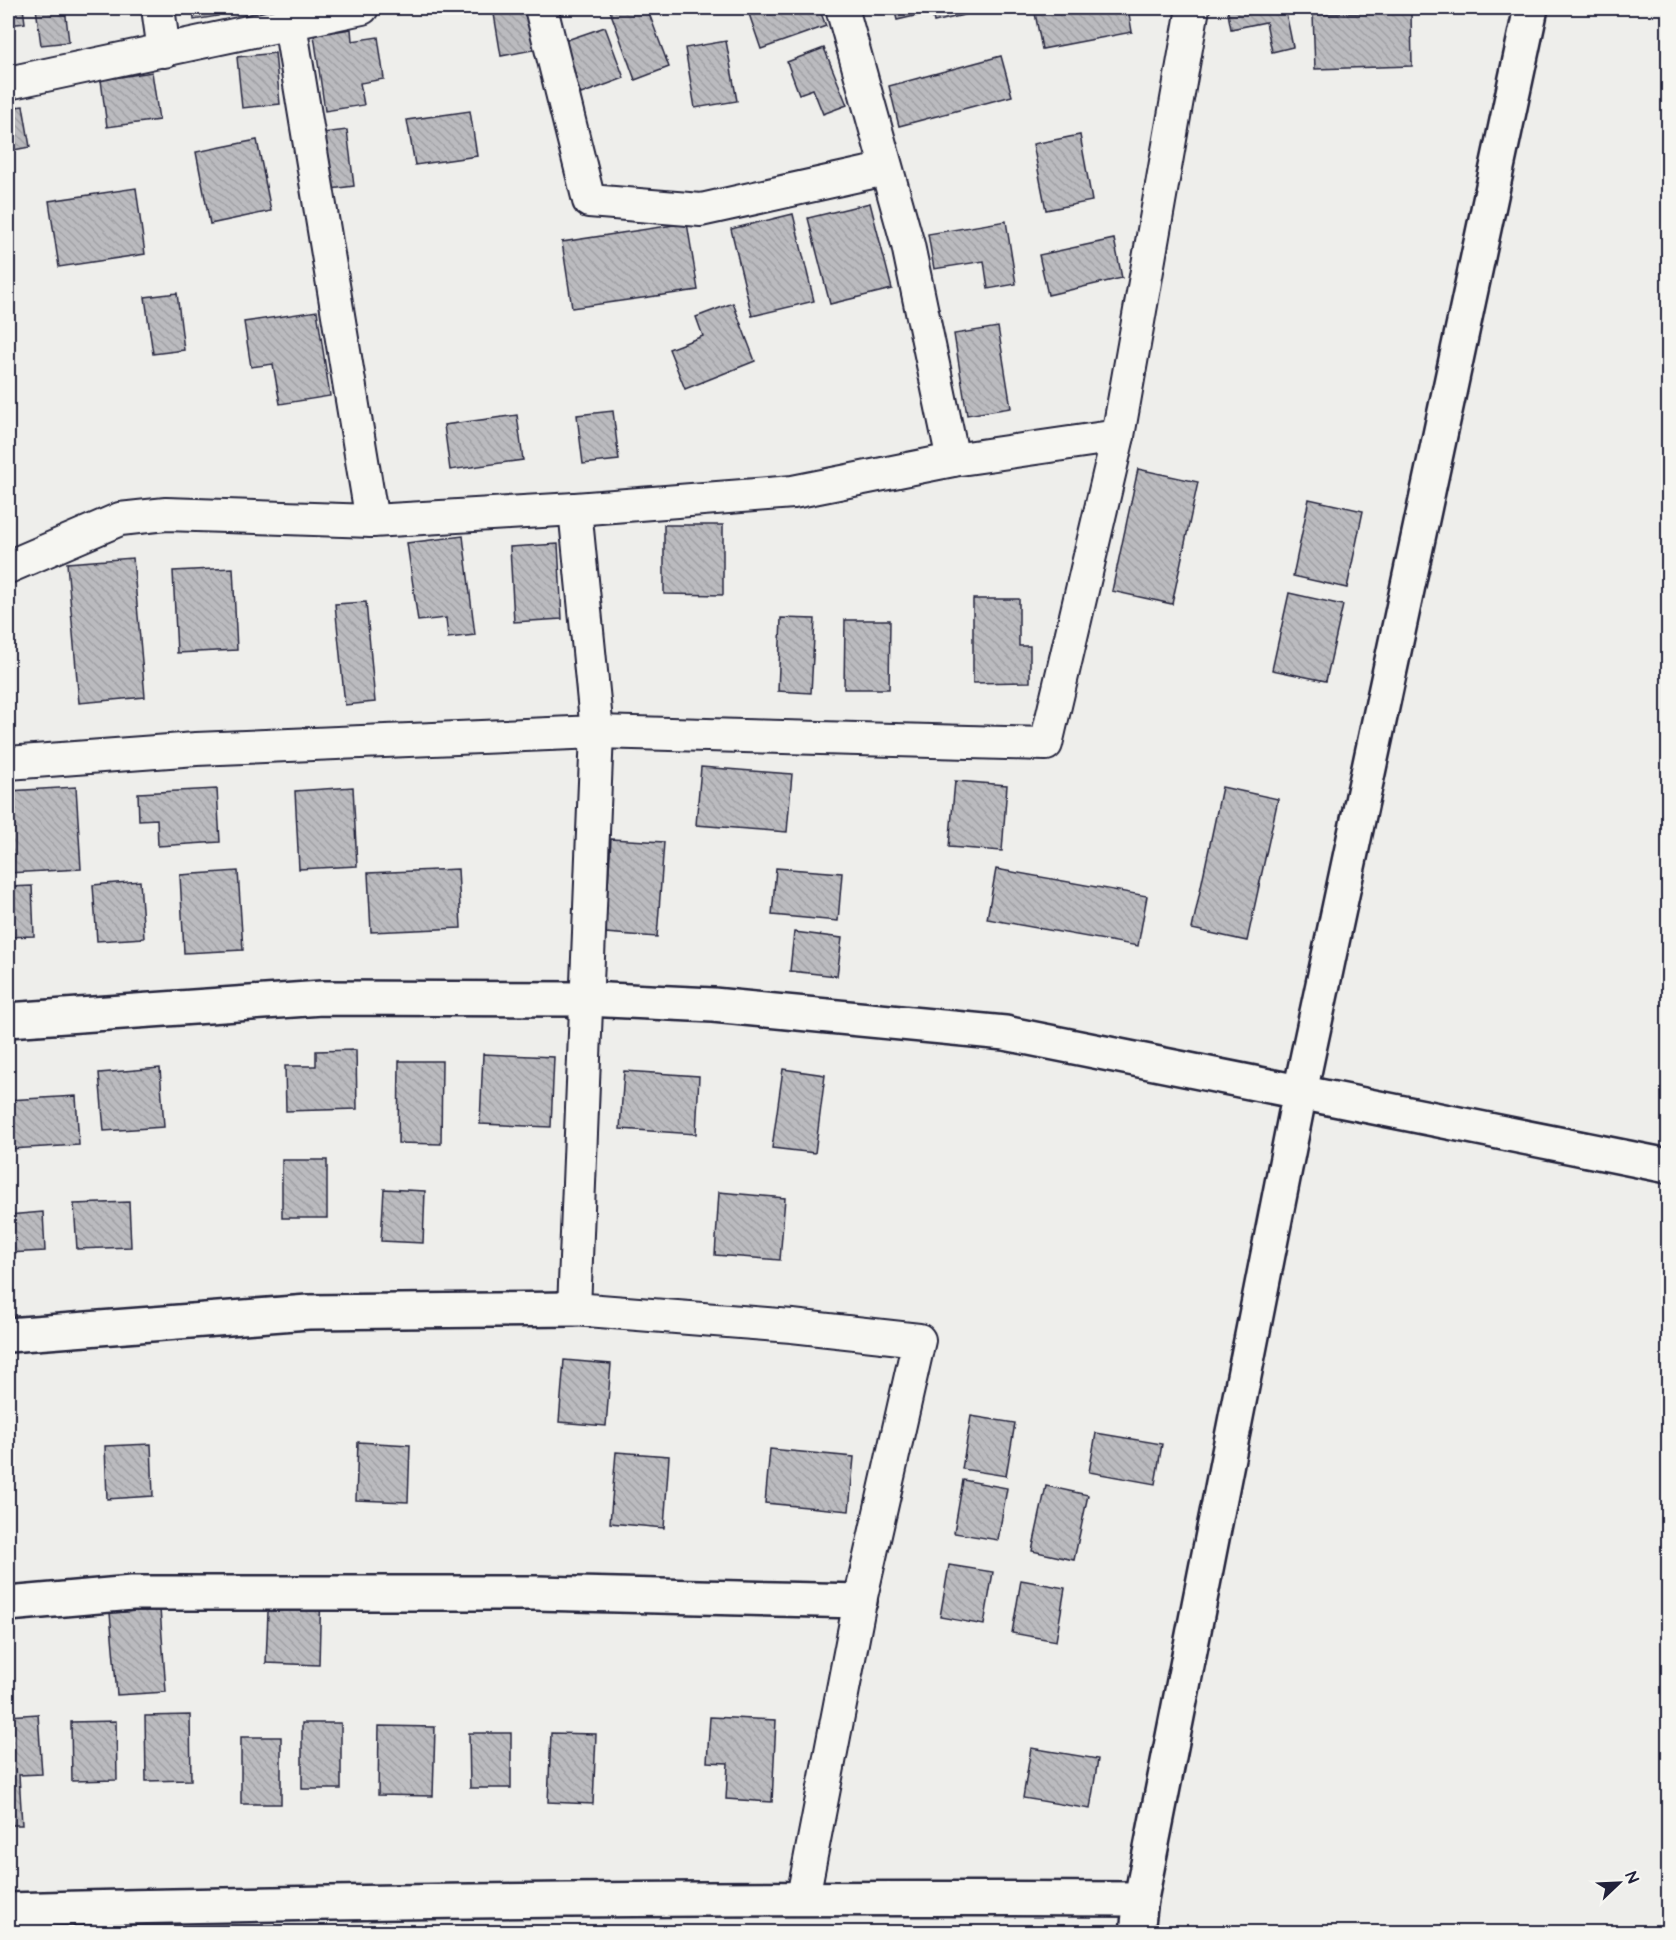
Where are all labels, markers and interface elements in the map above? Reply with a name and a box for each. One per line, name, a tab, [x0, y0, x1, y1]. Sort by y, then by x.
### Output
north arrow	[1589, 1853, 1649, 1913]
text: N	[1620, 1869, 1644, 1886]

